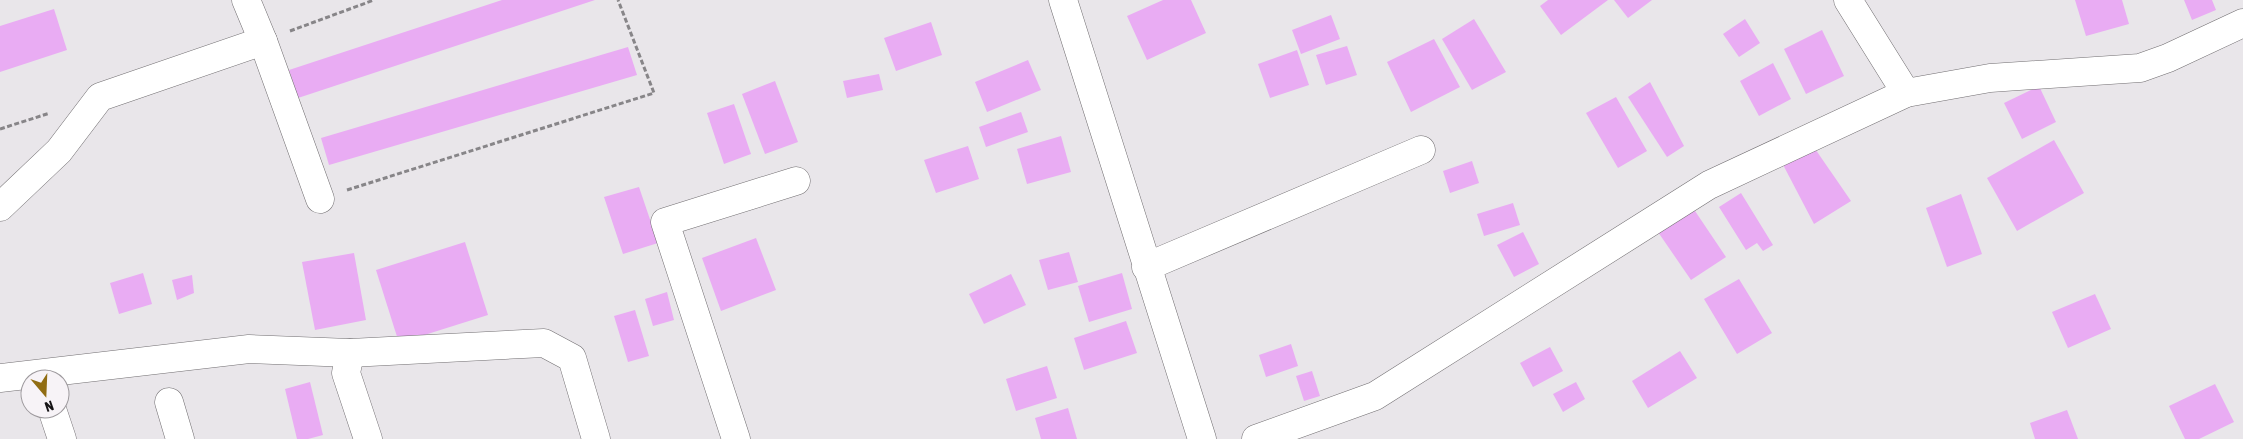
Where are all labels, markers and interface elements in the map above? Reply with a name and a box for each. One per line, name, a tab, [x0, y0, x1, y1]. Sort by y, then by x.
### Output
north arrow	[20, 369, 70, 419]
text: N	[43, 397, 56, 415]

